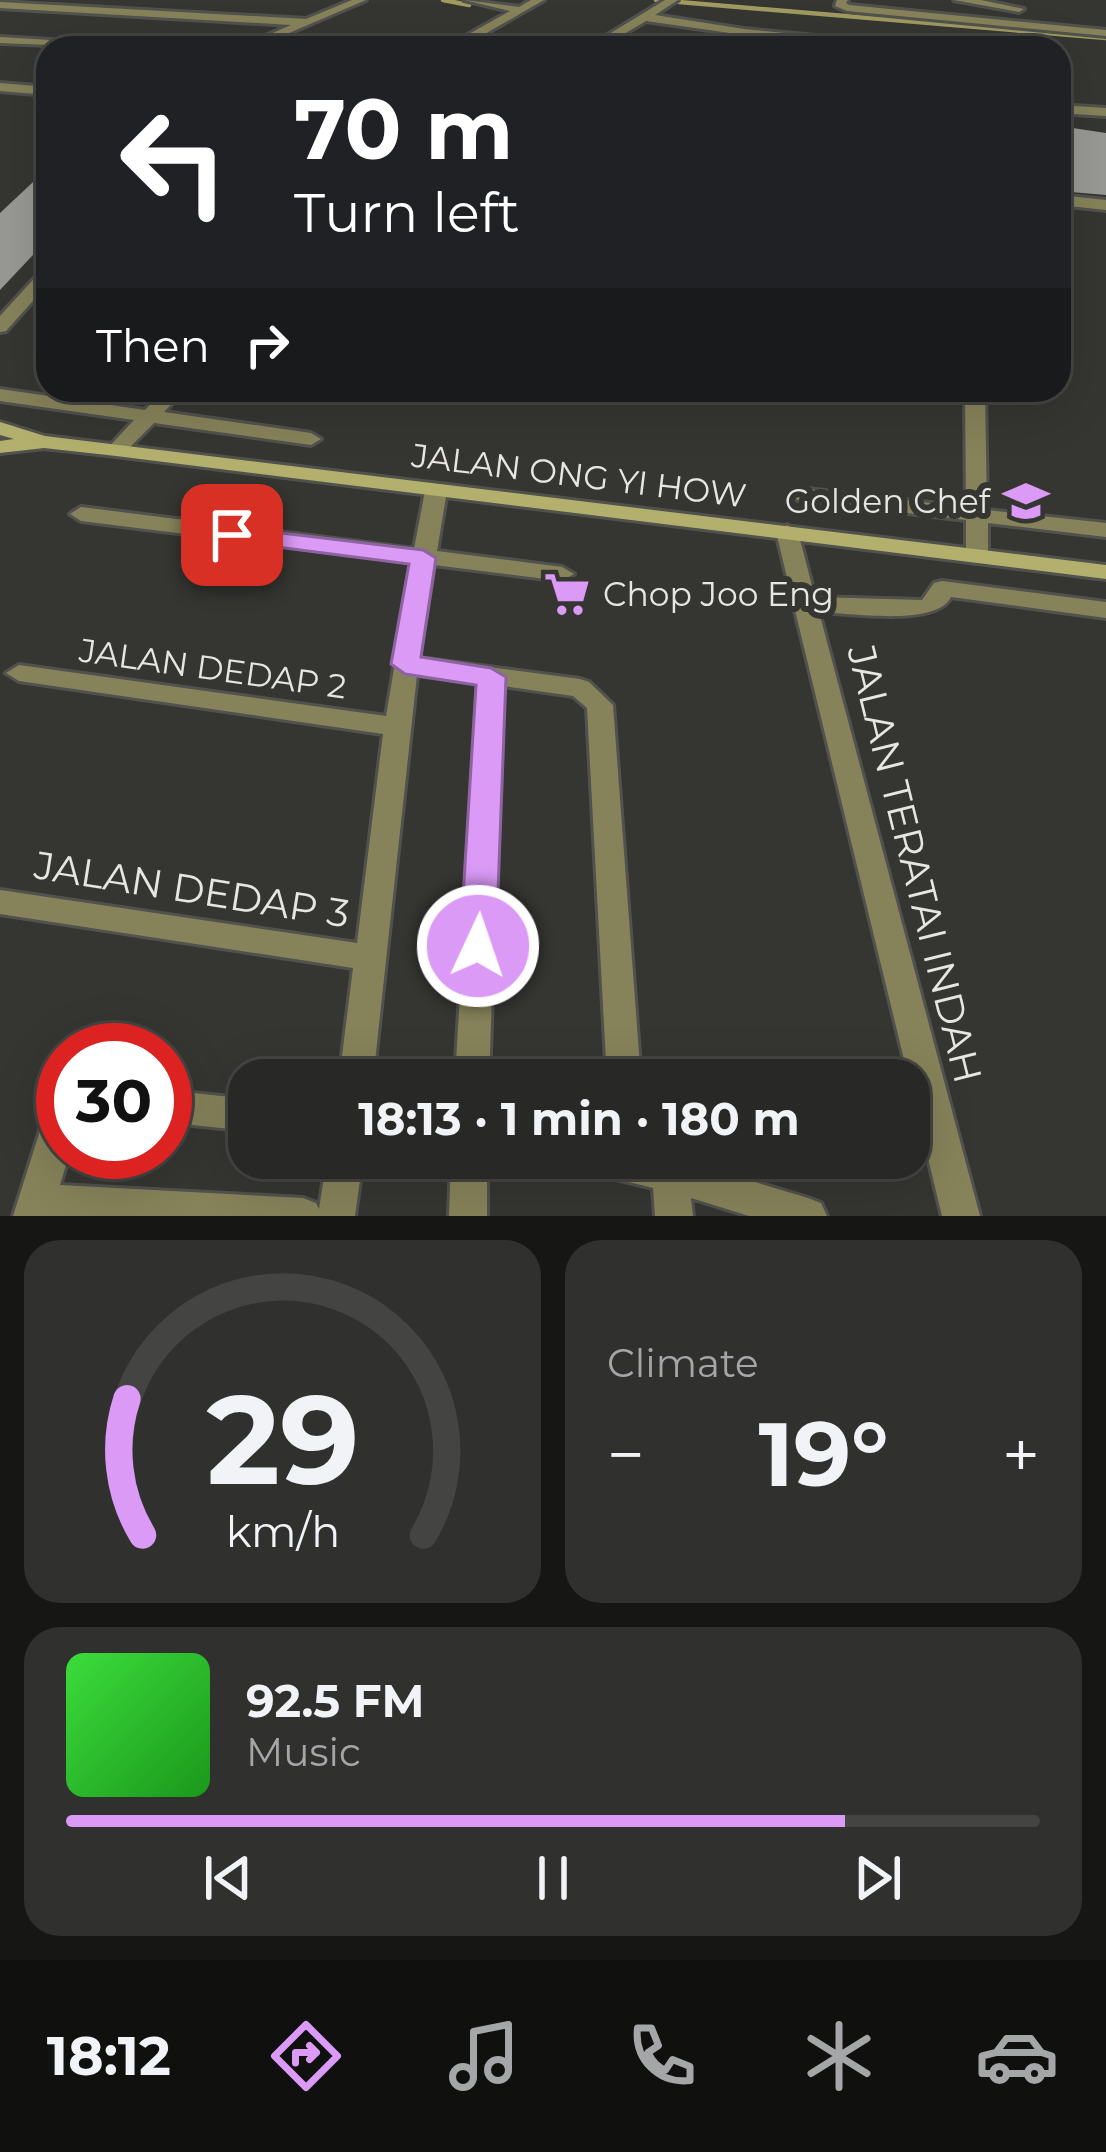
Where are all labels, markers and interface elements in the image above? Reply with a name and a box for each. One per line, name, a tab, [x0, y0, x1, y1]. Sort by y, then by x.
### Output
text: 70 m	[294, 78, 513, 180]
icon: left	[96, 84, 252, 240]
text: Turn left	[294, 180, 520, 246]
icon: right	[234, 312, 300, 378]
text: Then	[96, 318, 210, 373]
street label: JALAN ONG YI HOW	[409, 435, 748, 515]
school or university icon: Golden Chef	[1001, 476, 1051, 526]
place label: Golden Chef	[785, 481, 992, 521]
pin	[181, 484, 283, 586]
icon: arrive	[199, 502, 265, 568]
supermarket icon: Chop Joo Eng	[542, 569, 592, 619]
place label: Chop Joo Eng	[603, 574, 834, 614]
street label: JALAN DEDAP 2	[76, 629, 349, 707]
street label: JALAN TERATAI INDAH	[837, 639, 993, 1088]
street label: JALAN DEDAP 3	[30, 840, 353, 938]
position arrow	[415, 883, 541, 1009]
speed limit sign: 30	[36, 1023, 192, 1179]
text: 18:13 · 1 min · 180 m	[358, 1091, 800, 1146]
text: Climate	[607, 1339, 759, 1387]
text: 29	[206, 1363, 359, 1515]
text: 19°	[758, 1399, 889, 1509]
text: −	[607, 1414, 645, 1495]
text: +	[1002, 1414, 1040, 1495]
text: km/h	[225, 1504, 340, 1557]
text: 92.5 FM	[246, 1673, 425, 1728]
text: Music	[246, 1728, 361, 1776]
icon: previous	[195, 1845, 261, 1911]
icon: pause	[520, 1845, 586, 1911]
icon: next	[845, 1845, 911, 1911]
icon: directions	[264, 2014, 348, 2098]
icon: music	[442, 2014, 526, 2098]
icon: phone	[620, 2014, 704, 2098]
icon: climate	[797, 2014, 881, 2098]
icon: car	[975, 2014, 1059, 2098]
text: 18:12	[47, 2023, 171, 2089]

